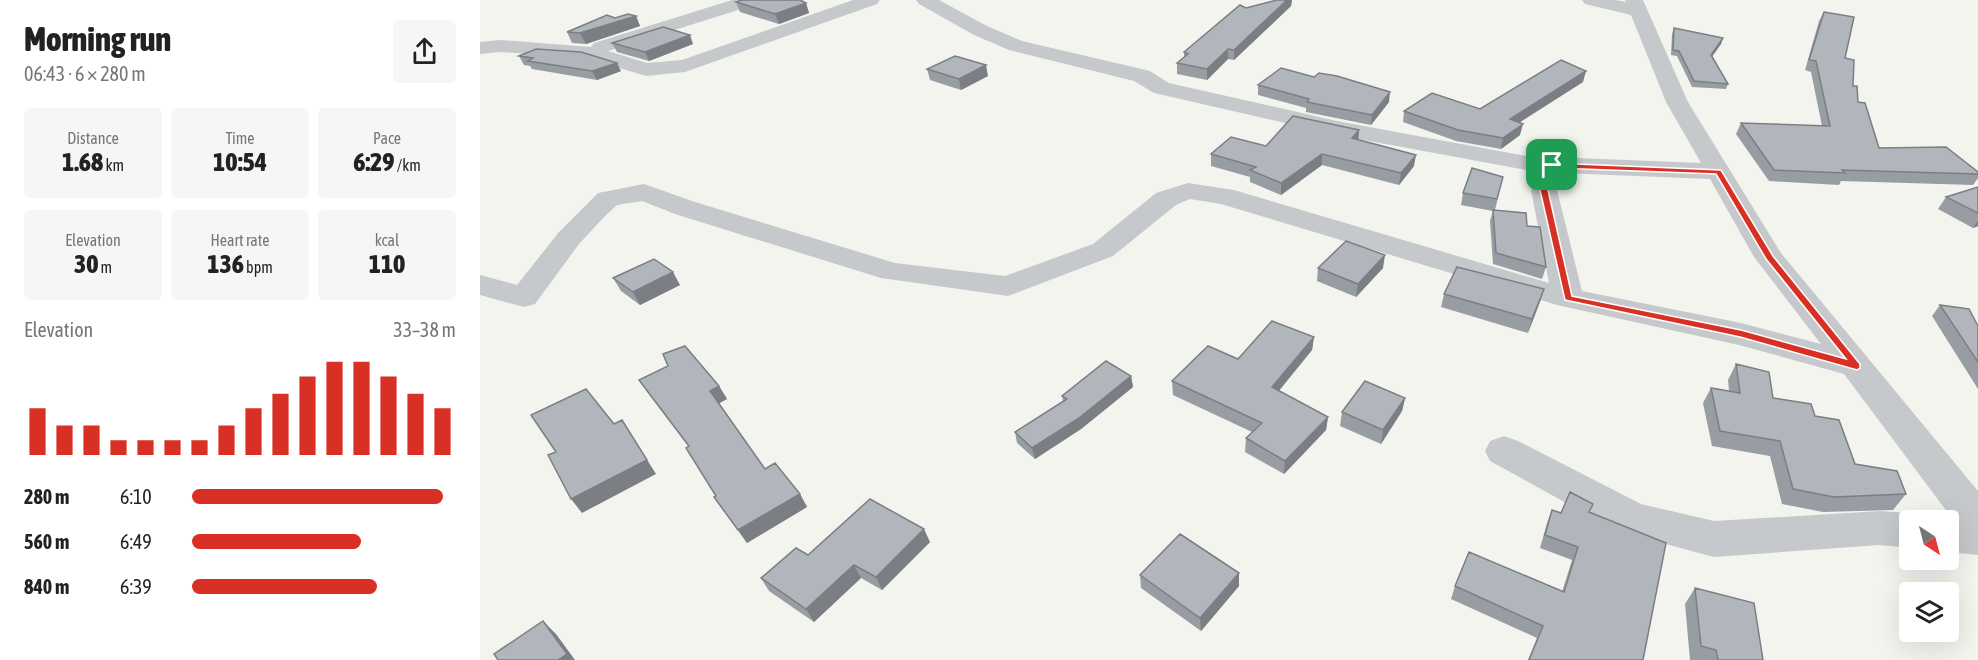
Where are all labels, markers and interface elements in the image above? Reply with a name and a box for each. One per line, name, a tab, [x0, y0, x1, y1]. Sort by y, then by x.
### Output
text: Morning run	[24, 20, 171, 58]
button: share	[393, 20, 456, 83]
text: 06:43 · 6 × 280 m	[24, 62, 146, 85]
text: Distance	[67, 129, 119, 147]
text: Time	[225, 129, 255, 147]
text: Pace	[373, 129, 401, 147]
pin	[1526, 139, 1577, 190]
text: 1.68	[62, 147, 103, 177]
text: 10:54	[213, 147, 267, 177]
text: 6:29	[353, 147, 395, 177]
icon: arrive	[1535, 148, 1568, 181]
text: km	[103, 156, 124, 174]
text: /km	[395, 156, 421, 174]
text: Elevation	[65, 231, 121, 249]
text: Heart rate	[211, 231, 269, 249]
text: kcal	[375, 231, 399, 249]
text: 30	[74, 249, 98, 279]
text: 136	[207, 249, 244, 279]
text: 110	[369, 249, 405, 279]
text: m	[98, 258, 112, 276]
text: bpm	[244, 258, 273, 276]
text: Elevation	[24, 318, 93, 341]
text: 33–38 m	[393, 318, 456, 341]
text: 280 m	[24, 485, 69, 508]
text: 6:10	[120, 485, 152, 508]
north arrow	[1899, 510, 1959, 570]
map controls	[1899, 510, 1959, 642]
text: 560 m	[24, 530, 69, 553]
text: 6:49	[120, 530, 152, 553]
text: 840 m	[24, 575, 69, 598]
text: 6:39	[120, 575, 152, 598]
button: layers	[1899, 582, 1959, 642]

